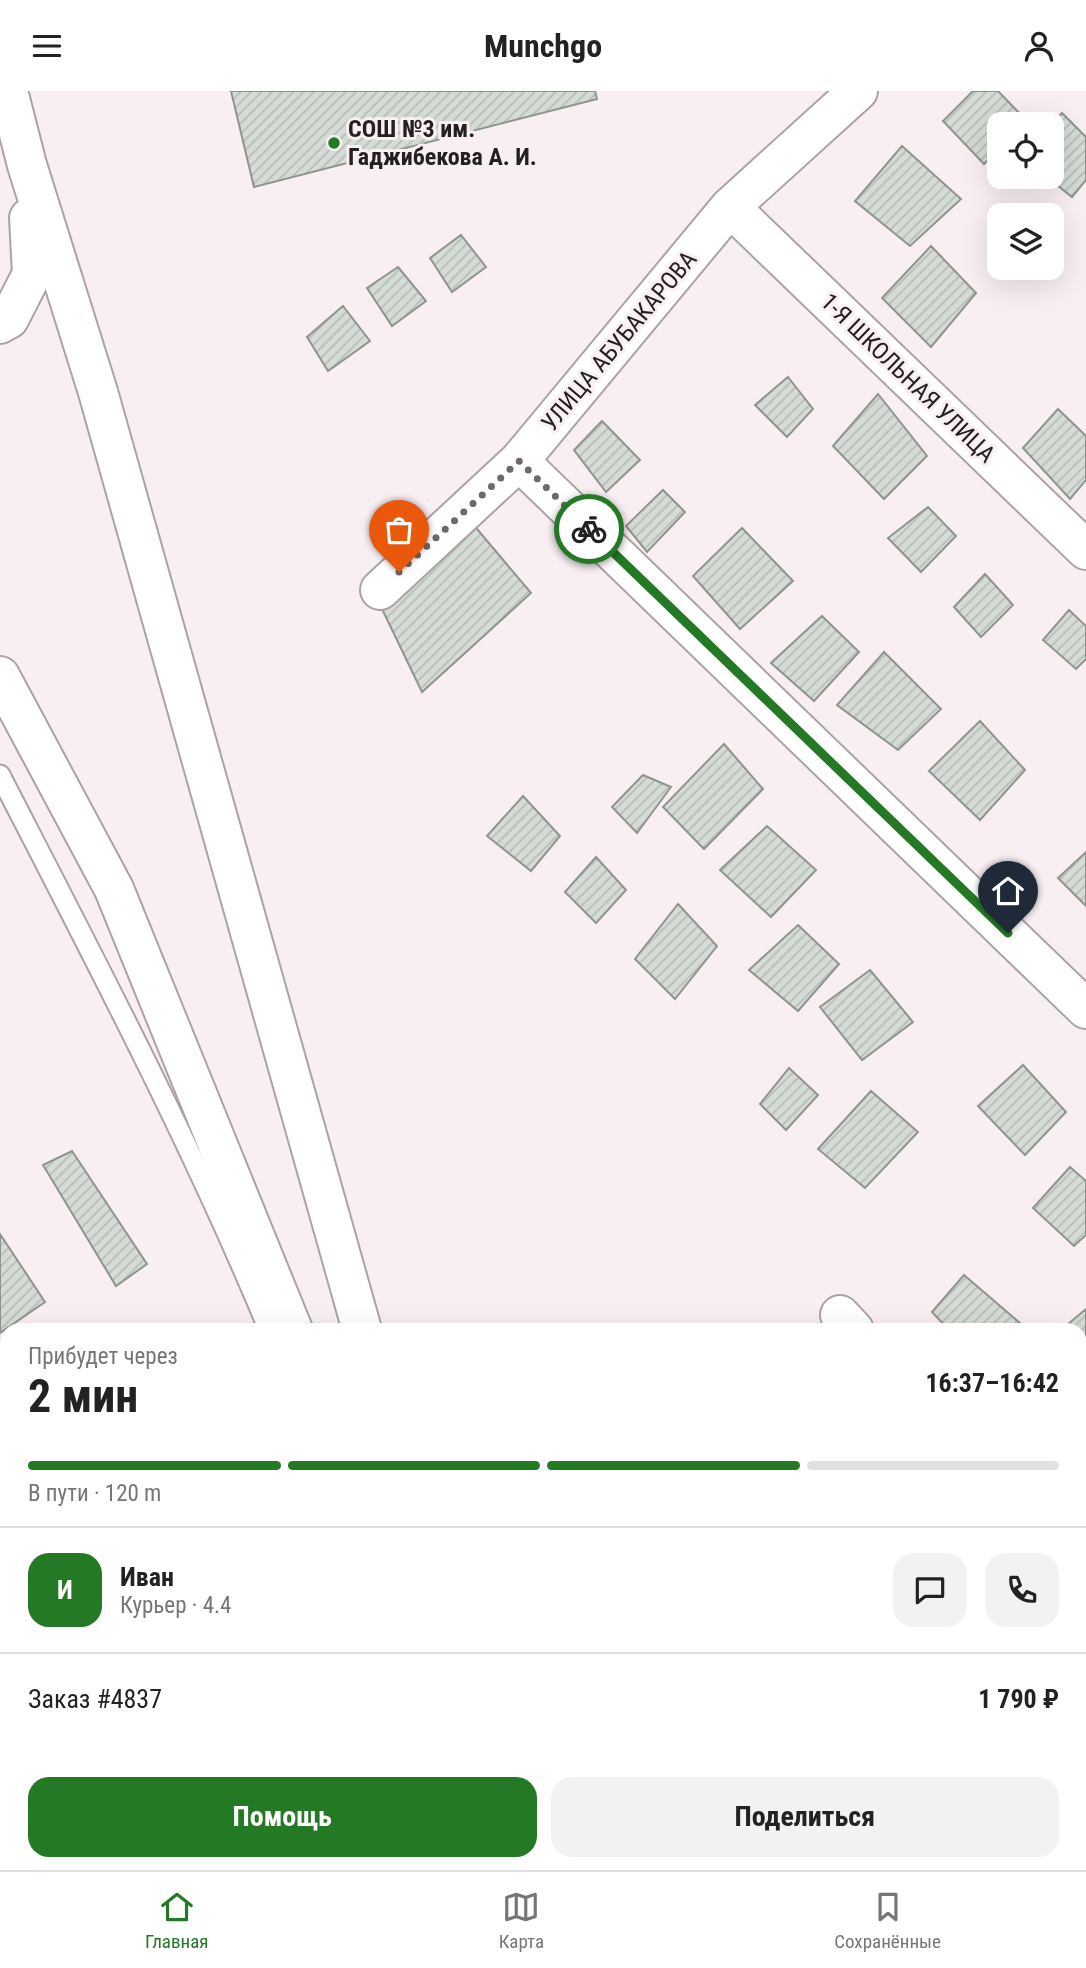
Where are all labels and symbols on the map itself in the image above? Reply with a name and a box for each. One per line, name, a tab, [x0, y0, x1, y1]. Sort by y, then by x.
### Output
place label: СОШ №3 им. Гаджибекова А. И.	[348, 115, 537, 171]
marker: СОШ №3 им. Гаджибекова А. И.	[326, 135, 342, 151]
street label: УЛИЦА АБУБАКАРОВА	[536, 245, 702, 437]
street label: 1-Я ШКОЛЬНАЯ УЛИЦА	[815, 288, 1001, 468]
courier	[554, 494, 624, 564]
pin	[369, 500, 429, 572]
pin	[978, 861, 1038, 933]

